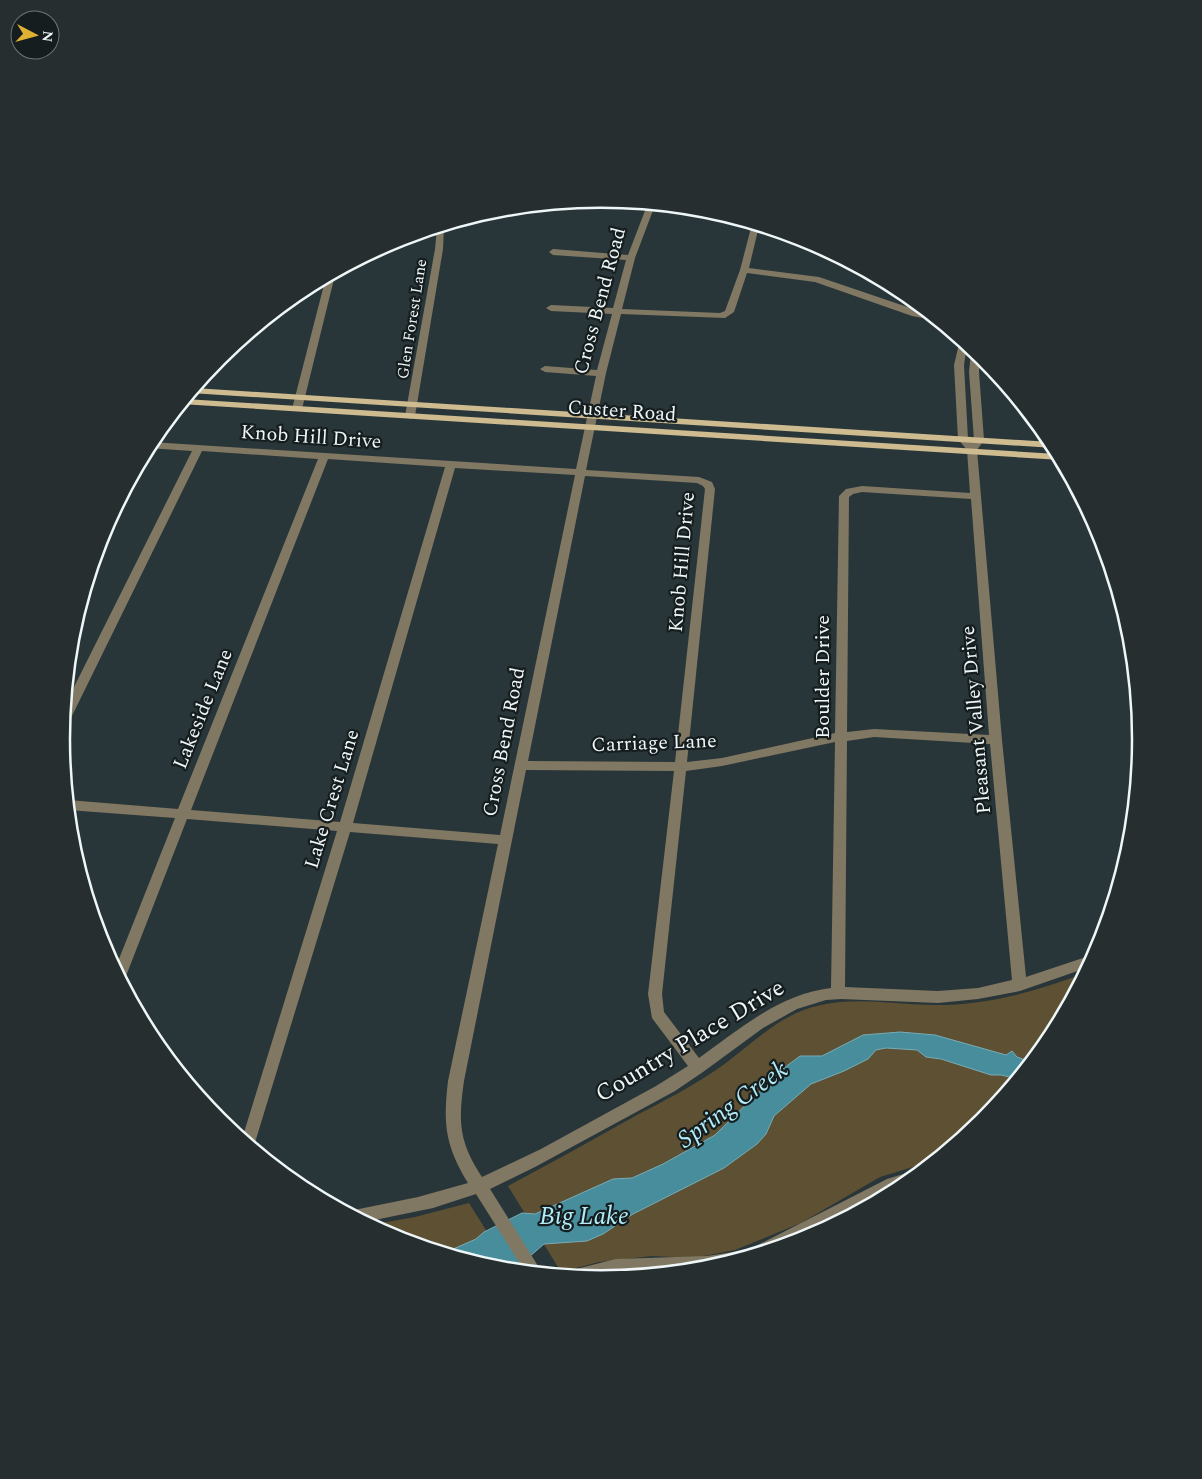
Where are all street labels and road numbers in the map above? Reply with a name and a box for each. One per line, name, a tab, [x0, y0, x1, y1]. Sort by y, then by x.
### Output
street label: Cross Bend Road	[566, 224, 634, 378]
street label: Glen Forest Lane	[391, 257, 433, 381]
street label: Custer Road	[567, 392, 677, 430]
street label: Knob Hill Drive	[240, 417, 382, 457]
street label: Knob Hill Drive	[661, 490, 703, 634]
street label: Boulder Drive	[808, 615, 838, 739]
street label: Pleasant Valley Drive	[953, 625, 999, 815]
street label: Lakeside Lane	[165, 644, 241, 774]
street label: Cross Bend Road	[475, 665, 533, 819]
street label: Lake Crest Lane	[297, 726, 367, 872]
street label: Carriage Lane	[591, 726, 717, 760]
street label: Country Place Drive	[588, 970, 792, 1112]

